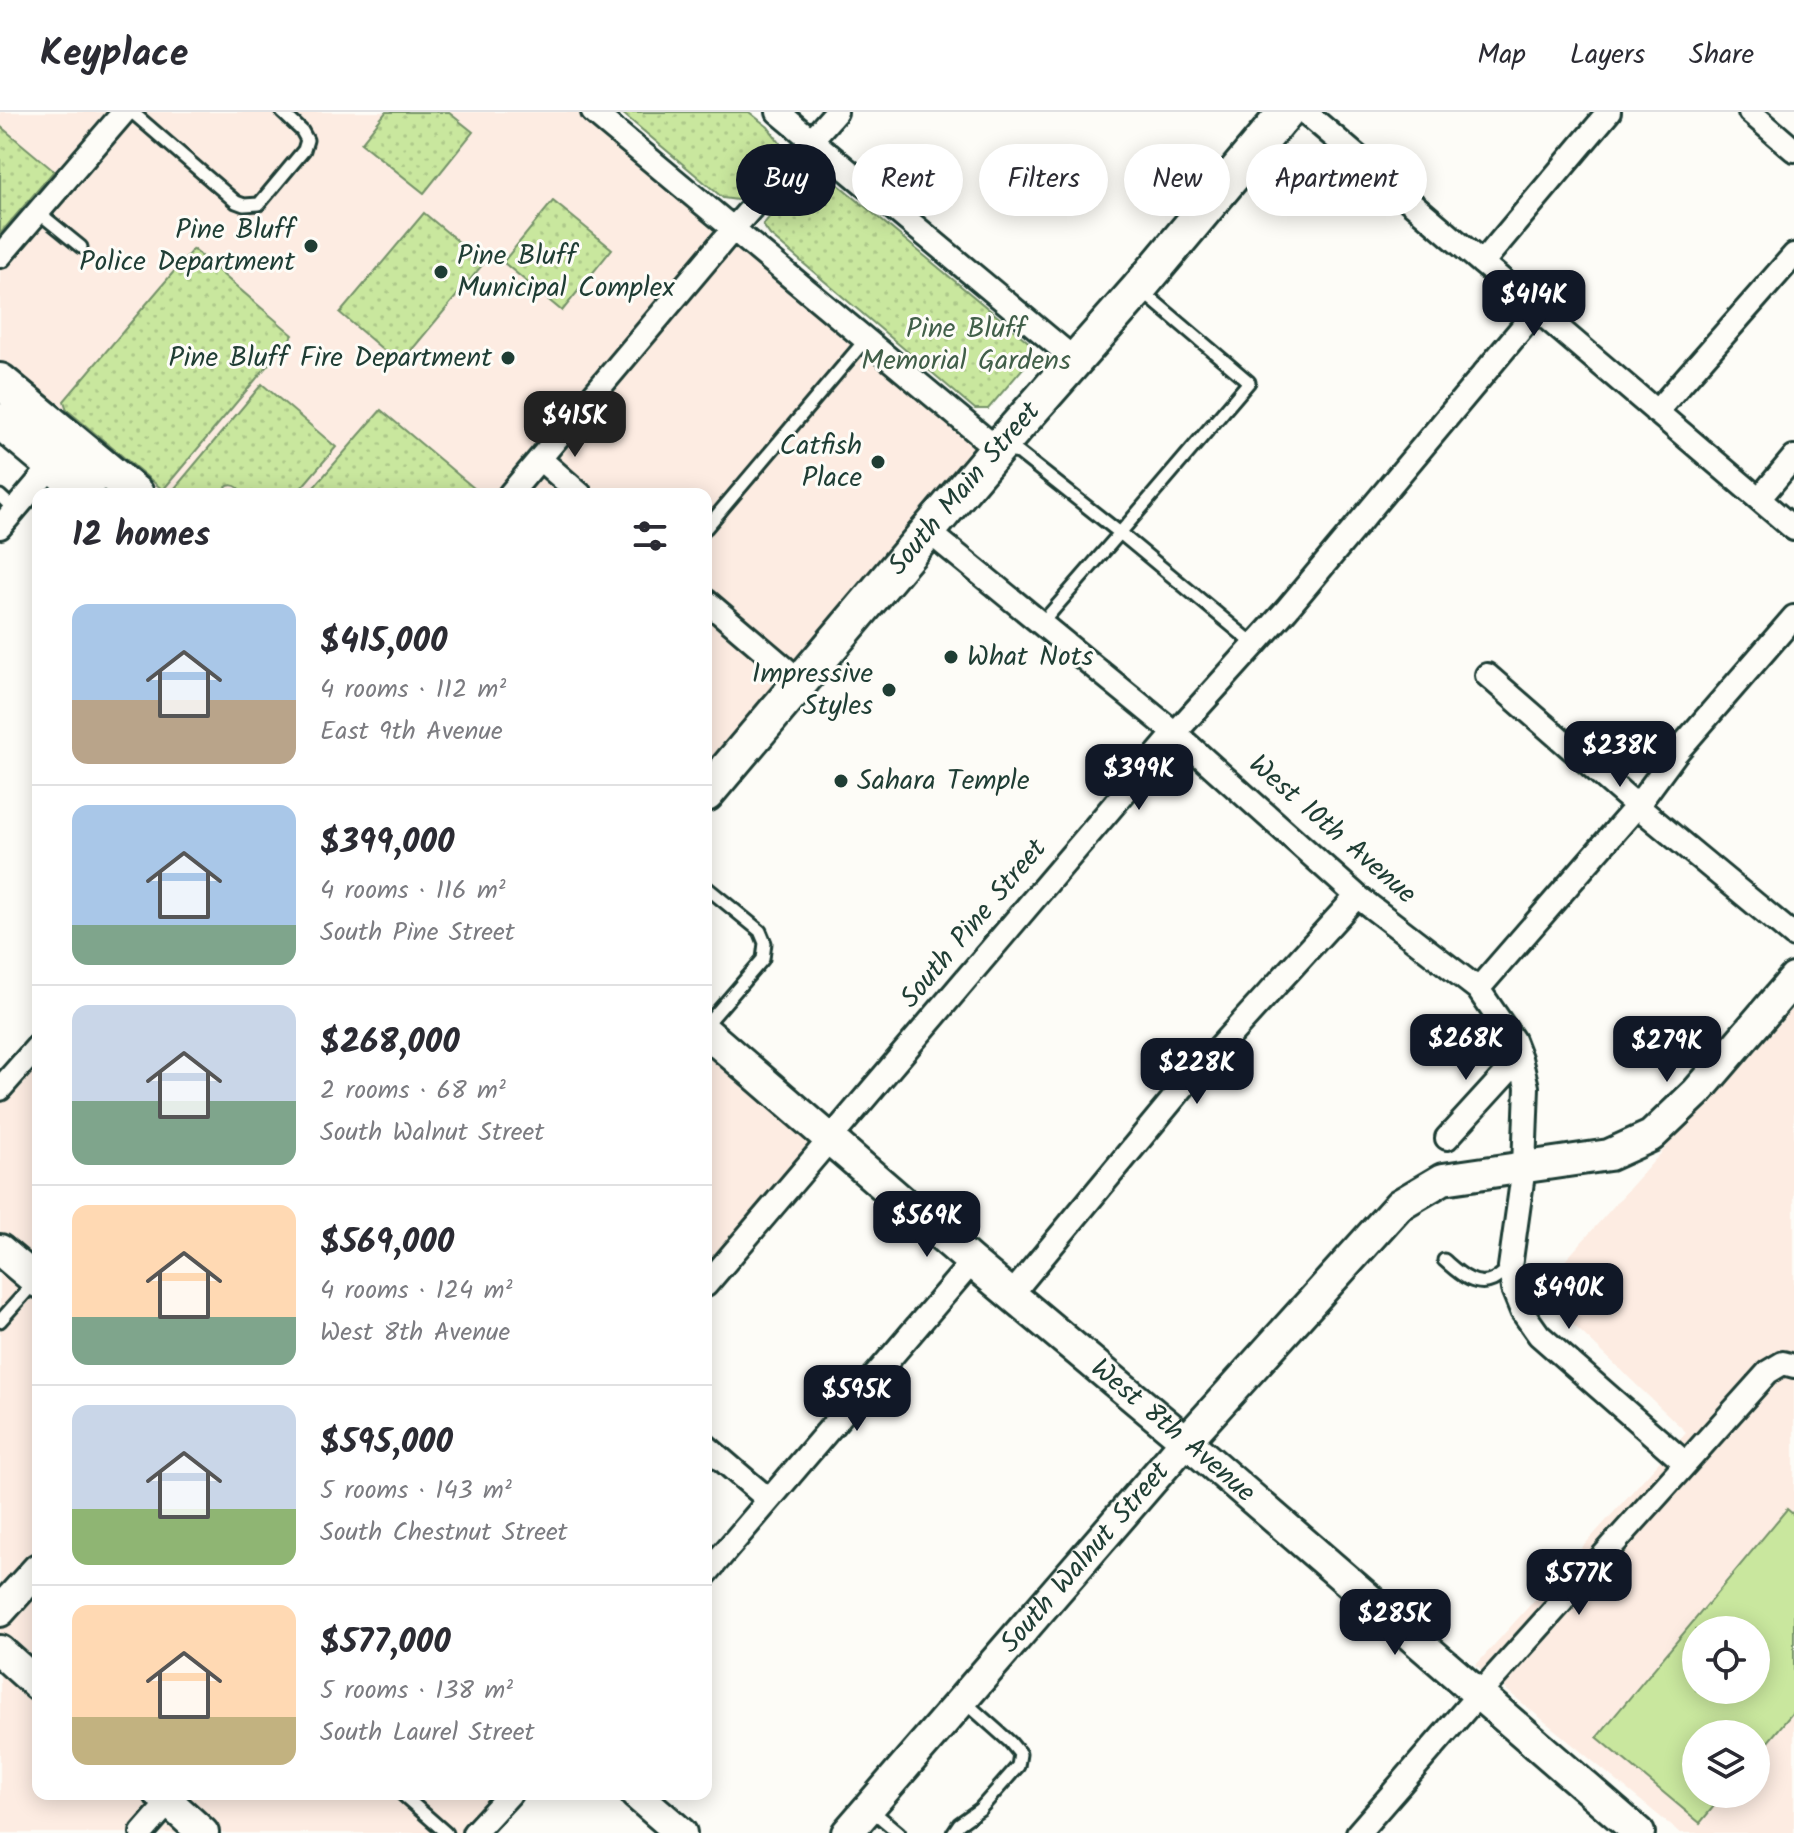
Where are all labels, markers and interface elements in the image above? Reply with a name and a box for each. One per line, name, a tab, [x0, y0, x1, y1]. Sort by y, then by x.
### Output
text: Keyplace	[40, 25, 188, 85]
text: Map	[1477, 33, 1526, 78]
text: Layers	[1570, 33, 1645, 78]
text: Share	[1689, 33, 1754, 78]
chip: Buy	[736, 144, 836, 216]
chip: Rent	[852, 144, 963, 216]
chip: Filters	[979, 144, 1108, 216]
chip: New	[1124, 144, 1230, 216]
chip: Apartment	[1246, 144, 1427, 216]
place label: Pine Bluff Police Department	[79, 208, 297, 285]
place label: Pine Bluff Municipal Complex	[457, 234, 675, 311]
marker: Pine Bluff Police Department	[302, 237, 320, 255]
marker: Pine Bluff Municipal Complex	[432, 263, 450, 281]
pin: $414K	[1478, 270, 1590, 338]
text: $414K	[1500, 275, 1568, 317]
park label: Pine Bluff Memorial Gardens	[861, 307, 1071, 384]
place label: Pine Bluff Fire Department	[169, 336, 493, 381]
marker: Pine Bluff Fire Department	[499, 349, 517, 367]
street label: South Main Street	[877, 390, 1053, 586]
pin: $415K	[519, 391, 631, 459]
text: $415K	[542, 396, 608, 438]
place label: Catfish Place	[780, 424, 862, 501]
marker: Catfish Place	[869, 453, 887, 471]
text: 12 homes	[72, 509, 210, 563]
icon: filters	[628, 514, 672, 558]
text: $415,000	[320, 615, 447, 669]
place label: What Nots	[967, 635, 1094, 680]
icon: home	[136, 636, 232, 732]
marker: What Nots	[942, 648, 960, 666]
place label: Impressive Styles	[752, 652, 873, 729]
text: 4 rooms · 112 m²	[320, 669, 506, 711]
marker: Impressive Styles	[880, 681, 898, 699]
text: East 9th Avenue	[320, 711, 503, 753]
pin: $238K	[1564, 721, 1676, 789]
text: $238K	[1582, 726, 1658, 768]
pin: $399K	[1083, 744, 1195, 812]
street label: West 10th Avenue	[1238, 744, 1427, 916]
text: $399K	[1103, 749, 1175, 791]
place label: Sahara Temple	[857, 759, 1030, 804]
marker: Sahara Temple	[832, 772, 850, 790]
text: $399,000	[320, 816, 454, 870]
street label: South Pine Street	[889, 828, 1059, 1019]
icon: home	[136, 837, 232, 933]
text: 4 rooms · 116 m²	[320, 870, 506, 912]
text: South Pine Street	[320, 912, 515, 954]
pin: $268K	[1410, 1014, 1522, 1082]
text: $268,000	[320, 1016, 460, 1070]
pin: $279K	[1611, 1016, 1723, 1084]
text: $268K	[1428, 1019, 1504, 1061]
text: $279K	[1631, 1021, 1703, 1063]
icon: home	[136, 1037, 232, 1133]
pin: $228K	[1141, 1038, 1253, 1106]
text: $228K	[1159, 1043, 1235, 1085]
text: 2 rooms · 68 m²	[320, 1070, 506, 1112]
text: South Walnut Street	[320, 1112, 544, 1154]
pin: $569K	[871, 1191, 983, 1259]
text: $569K	[891, 1196, 963, 1238]
text: $569,000	[320, 1216, 454, 1270]
icon: home	[136, 1237, 232, 1333]
pin: $490K	[1513, 1263, 1625, 1331]
text: $490K	[1533, 1268, 1605, 1310]
text: 4 rooms · 124 m²	[320, 1270, 512, 1312]
text: West 8th Avenue	[320, 1312, 510, 1354]
street label: West 8th Avenue	[1080, 1347, 1266, 1514]
pin: $595K	[801, 1365, 913, 1433]
text: $595K	[822, 1370, 892, 1412]
text: $595,000	[320, 1416, 453, 1470]
icon: home	[136, 1437, 232, 1533]
street label: South Walnut Street	[989, 1451, 1182, 1664]
text: 5 rooms · 143 m²	[320, 1470, 512, 1512]
text: South Chestnut Street	[320, 1512, 568, 1554]
pin: $577K	[1523, 1549, 1635, 1617]
text: $577K	[1545, 1554, 1613, 1596]
pin: $285K	[1339, 1589, 1451, 1657]
text: $285K	[1358, 1594, 1432, 1636]
text: $577,000	[320, 1616, 451, 1670]
map controls	[1682, 1616, 1770, 1808]
button: locate	[1682, 1616, 1770, 1704]
icon: home	[136, 1637, 232, 1733]
text: 5 rooms · 138 m²	[320, 1670, 513, 1712]
text: South Laurel Street	[320, 1712, 534, 1754]
button: layers	[1682, 1720, 1770, 1808]

